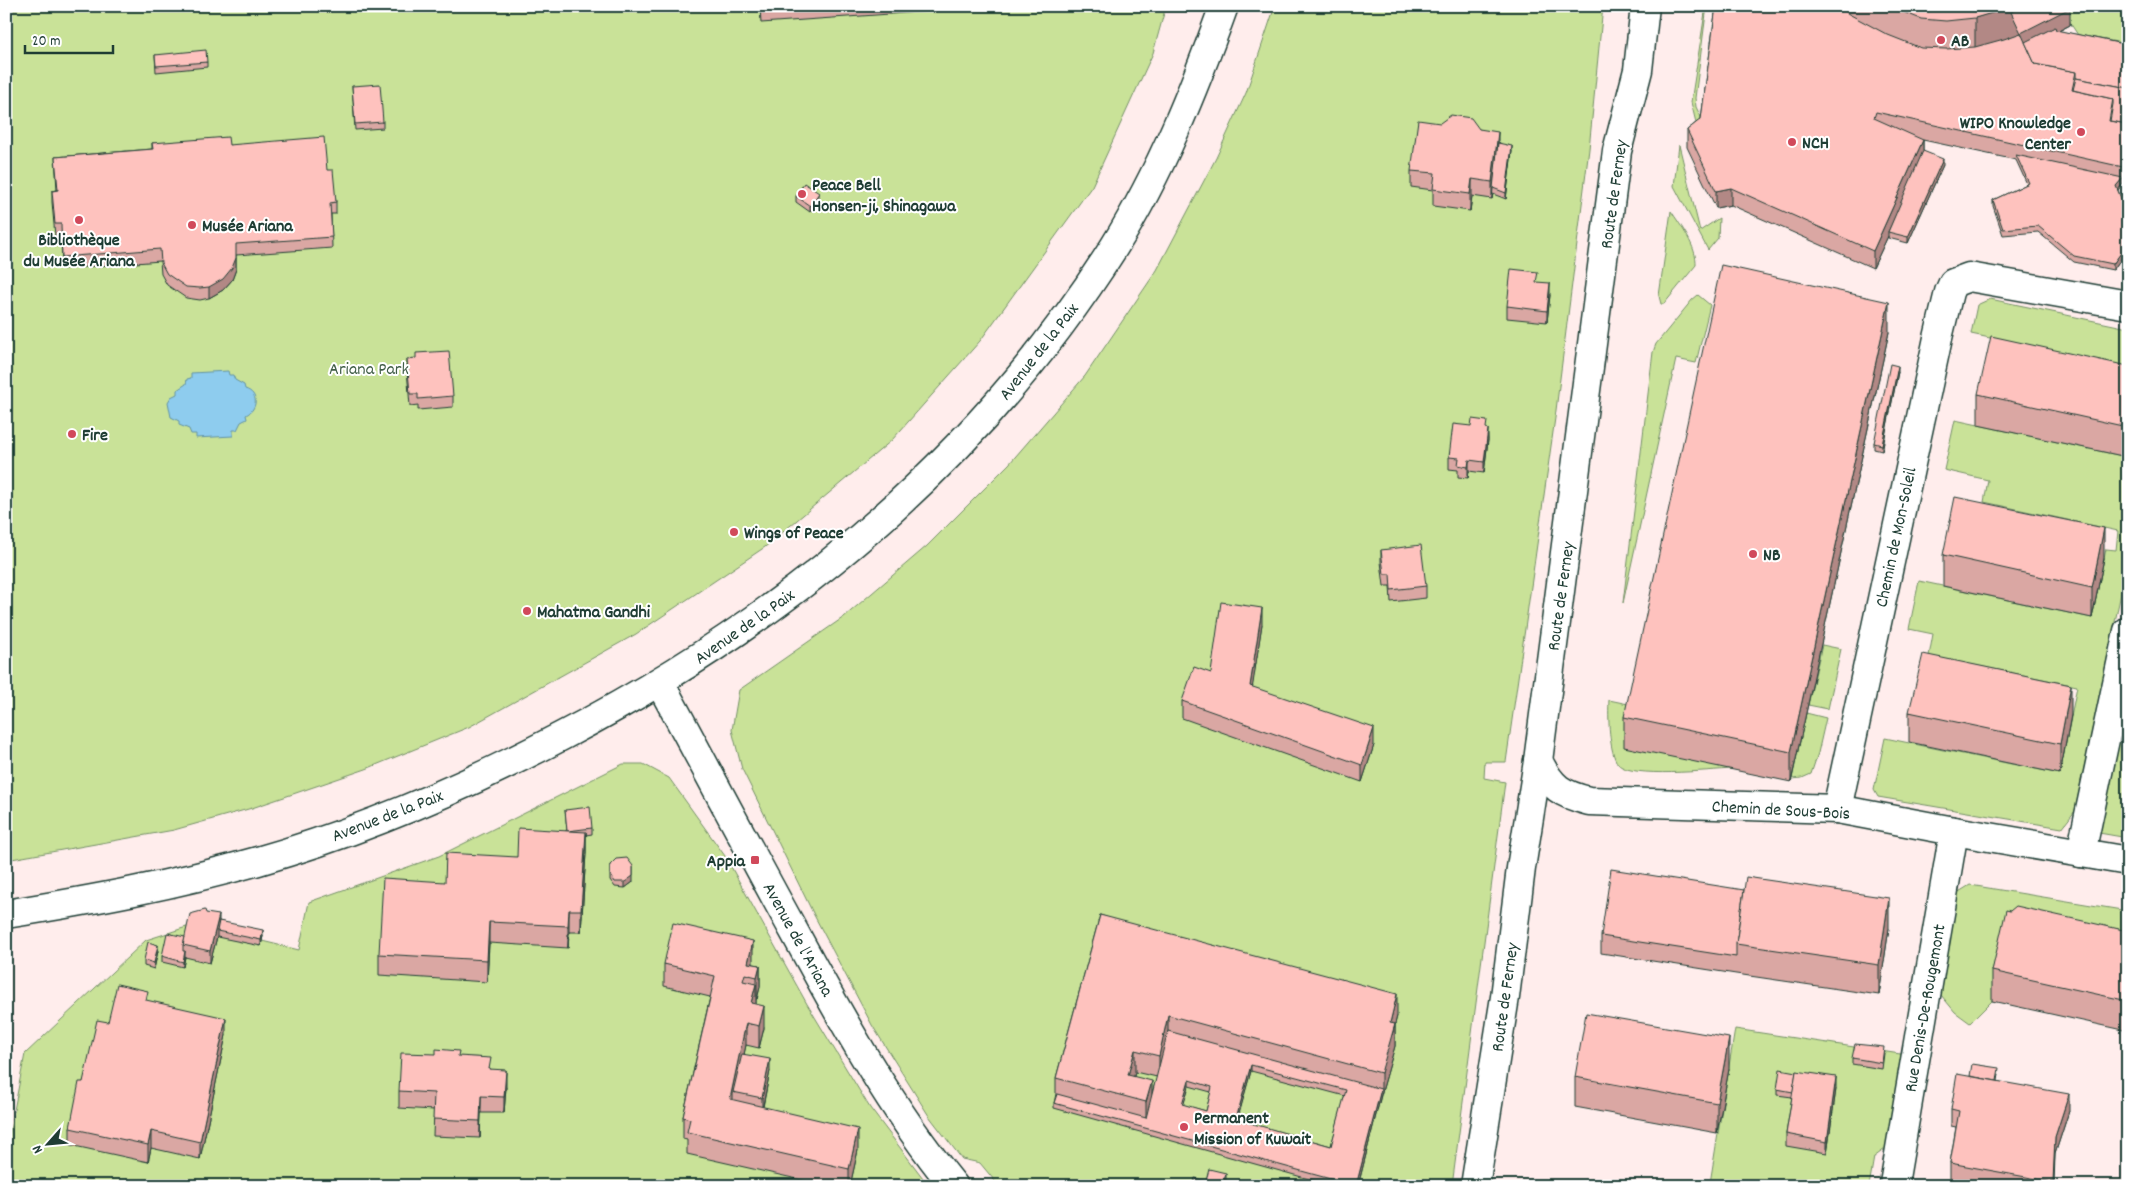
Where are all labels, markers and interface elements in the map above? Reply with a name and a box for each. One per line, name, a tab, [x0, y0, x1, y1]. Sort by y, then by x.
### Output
scale bar	[25, 22, 112, 54]
place label: AB	[1951, 30, 1970, 55]
text: 20 m	[32, 31, 60, 53]
marker: AB	[1935, 34, 1947, 46]
place label: WIPO Knowledge Center	[1960, 112, 2071, 158]
marker: WIPO Knowledge Center	[2075, 126, 2087, 138]
place label: NCH	[1802, 132, 1829, 157]
marker: NCH	[1786, 136, 1798, 148]
street label: Route de Ferney	[1595, 138, 1636, 250]
place label: Peace Bell Honsen-ji, Shinagawa	[812, 174, 956, 220]
marker: Peace Bell Honsen-ji, Shinagawa	[796, 188, 808, 200]
marker: Bibliothèque du Musée Ariana	[73, 214, 85, 226]
place label: Musée Ariana	[202, 215, 293, 240]
marker: Musée Ariana	[186, 219, 198, 231]
place label: Bibliothèque du Musée Ariana	[23, 229, 135, 275]
street label: Avenue de la Paix	[994, 298, 1086, 406]
park label: Ariana Park	[329, 358, 409, 383]
place label: Fire	[82, 424, 108, 449]
marker: Fire	[66, 428, 78, 440]
street label: Chemin de Mon-Soleil	[1870, 465, 1925, 610]
place label: Wings of Peace	[744, 522, 844, 547]
marker: Wings of Peace	[728, 526, 740, 538]
street label: Route de Ferney	[1542, 540, 1583, 652]
place label: NB	[1763, 544, 1781, 569]
marker: NB	[1747, 548, 1759, 560]
street label: Avenue de la Paix	[690, 584, 801, 672]
place label: Mahatma Gandhi	[537, 601, 651, 626]
marker: Mahatma Gandhi	[521, 605, 533, 617]
street label: Avenue de la Paix	[329, 785, 447, 850]
street label: Chemin de Sous-Bois	[1711, 795, 1851, 828]
place label: Appia	[707, 850, 746, 875]
marker: Appia	[749, 854, 761, 866]
street label: Avenue de l'Ariana	[755, 879, 839, 1002]
street label: Rue Denis-De-Rougemont	[1899, 922, 1954, 1094]
street label: Route de Ferney	[1486, 941, 1527, 1053]
place label: Permanent Mission of Kuwait	[1194, 1107, 1312, 1153]
north arrow	[22, 1120, 72, 1170]
marker: Permanent Mission of Kuwait	[1178, 1121, 1190, 1133]
text: N	[28, 1141, 49, 1157]

